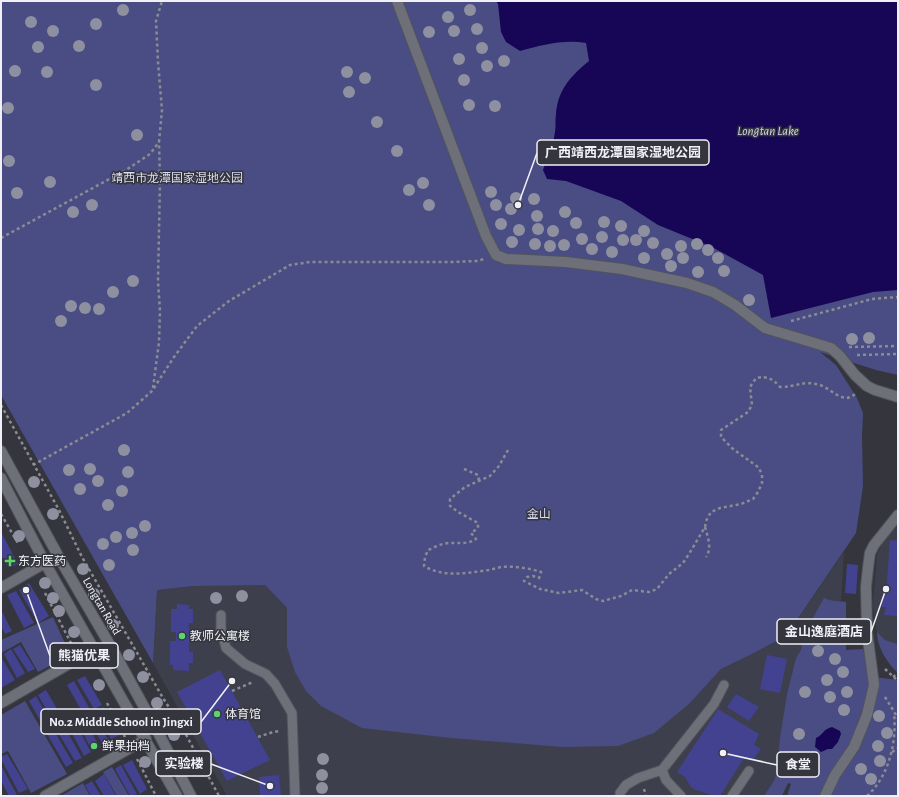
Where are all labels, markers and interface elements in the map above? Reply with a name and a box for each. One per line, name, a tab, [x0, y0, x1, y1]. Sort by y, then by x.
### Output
water label: Longtan Lake	[737, 125, 799, 138]
callout: 广西靖西龙潭国家湿地公园	[537, 140, 709, 165]
text: 广西靖西龙潭国家湿地公园	[545, 145, 701, 160]
park label: 靖西市龙潭国家湿地公园	[111, 171, 243, 184]
park label: 金山	[527, 507, 551, 520]
place label: 东方医药	[18, 554, 66, 567]
marker: 东方医药	[5, 556, 15, 566]
street label: Longtan Road	[81, 575, 123, 637]
callout: 金山逸庭酒店	[777, 619, 871, 644]
text: 金山逸庭酒店	[785, 624, 863, 639]
place label: 教师公寓楼	[190, 629, 250, 642]
marker: 教师公寓楼	[177, 631, 187, 641]
callout: 熊猫优果	[50, 643, 118, 668]
text: 熊猫优果	[58, 648, 110, 663]
place label: 体育馆	[225, 707, 261, 720]
callout: No.2 Middle School in Jingxi	[41, 709, 201, 734]
marker: 体育馆	[212, 709, 222, 719]
text: No.2 Middle School in Jingxi	[49, 716, 193, 729]
place label: 鲜果拍档	[102, 739, 150, 752]
marker: 鲜果拍档	[89, 741, 99, 751]
callout: 实验楼	[156, 751, 211, 776]
callout: 食堂	[777, 752, 819, 777]
text: 实验楼	[164, 756, 204, 771]
text: 食堂	[785, 758, 811, 772]

